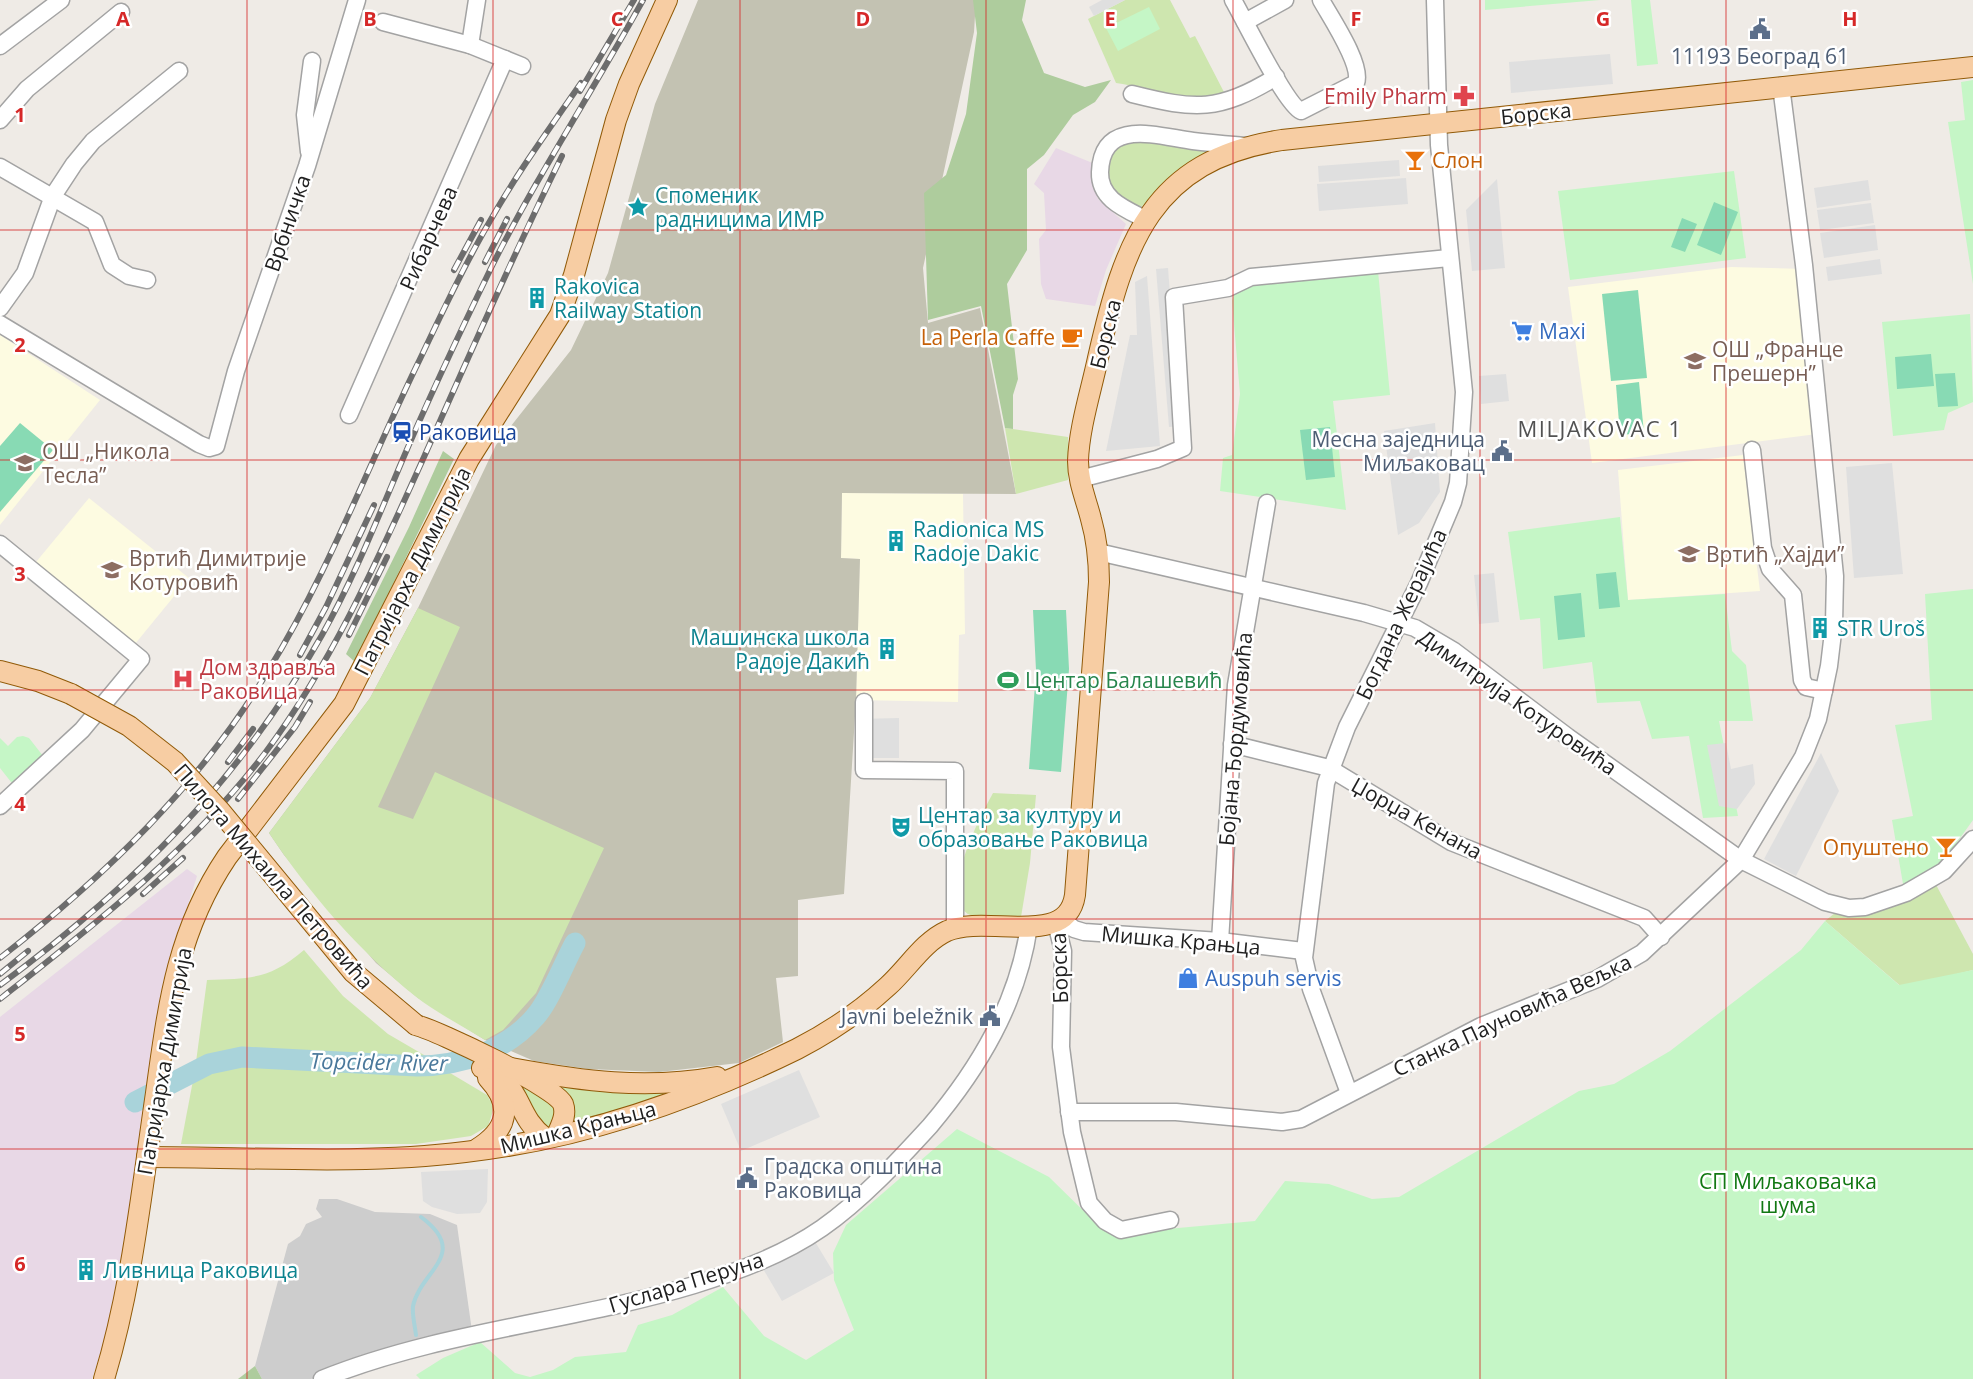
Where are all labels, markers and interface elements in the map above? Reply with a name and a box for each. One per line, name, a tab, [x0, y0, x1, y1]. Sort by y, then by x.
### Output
text: A	[116, 5, 130, 32]
text: B	[363, 5, 377, 32]
text: C	[611, 5, 624, 32]
text: D	[856, 5, 870, 32]
text: E	[1104, 5, 1116, 32]
text: F	[1351, 5, 1361, 32]
text: G	[1596, 5, 1610, 32]
text: H	[1842, 5, 1858, 32]
public building icon: 11193 Београд 61	[1748, 17, 1772, 41]
place label: 11193 Београд 61	[1671, 42, 1849, 70]
place label: Emily Pharm	[1324, 82, 1447, 110]
pharmacy icon: Emily Pharm	[1452, 84, 1476, 108]
street label: Борска	[1499, 95, 1573, 131]
text: 1	[14, 101, 26, 128]
place label: Слон	[1432, 146, 1483, 174]
bar icon: Слон	[1403, 148, 1427, 172]
street label: Врбничка	[257, 171, 317, 275]
street label: Рибарчева	[393, 181, 463, 295]
place label: Споменик радницима ИМР	[655, 181, 825, 233]
place icon: Споменик радницима ИМР	[626, 195, 650, 219]
place label: Rakovica Railway Station	[554, 272, 702, 324]
building icon: Rakovica Railway Station	[525, 286, 549, 310]
street label: Борска	[1083, 296, 1127, 372]
place label: Maxi	[1539, 317, 1586, 345]
supermarket icon: Maxi	[1510, 319, 1534, 343]
place label: La Perla Caffe	[921, 323, 1055, 351]
cafe icon: La Perla Caffe	[1060, 325, 1084, 349]
text: 2	[14, 331, 26, 358]
place label: ОШ „Франце Прешерн”	[1712, 335, 1844, 387]
school or university icon: ОШ „Франце Прешерн”	[1683, 349, 1707, 373]
district label: MILJAKOVAC 1	[1518, 413, 1683, 443]
place label: Раковица	[419, 418, 517, 446]
station icon: Раковица	[390, 420, 414, 444]
place label: Месна заједница Миљаковац	[1311, 425, 1485, 477]
place label: ОШ „Никола Тесла”	[42, 437, 170, 489]
public building icon: Месна заједница Миљаковац	[1490, 439, 1514, 463]
school or university icon: ОШ „Никола Тесла”	[13, 451, 37, 475]
street label: Патријарха Димитрија	[347, 462, 477, 680]
place label: Radionica MS Radoje Dakic	[913, 515, 1044, 567]
street label: Богдана Жерајића	[1349, 524, 1453, 704]
building icon: Radionica MS Radoje Dakic	[884, 529, 908, 553]
place label: Вртић „Хајди”	[1706, 540, 1845, 568]
school or university icon: Вртић „Хајди”	[1677, 542, 1701, 566]
place label: Вртић Димитрије Котуровић	[129, 544, 307, 596]
school or university icon: Вртић Димитрије Котуровић	[100, 558, 124, 582]
text: 3	[14, 560, 26, 587]
place label: STR Uroš	[1837, 614, 1925, 642]
building icon: STR Uroš	[1808, 616, 1832, 640]
place label: Машинска школа Радоје Дакић	[690, 623, 870, 675]
street label: Димитрија Котуровића	[1413, 623, 1623, 781]
street label: Бојана Ђордумовића	[1212, 631, 1258, 847]
building icon: Машинска школа Радоје Дакић	[875, 637, 899, 661]
place label: Дом здравља Раковица	[200, 653, 336, 705]
place label: Центар Балашевић	[1025, 666, 1222, 694]
hospital icon: Дом здравља Раковица	[171, 667, 195, 691]
sports icon: Центар Балашевић	[996, 668, 1020, 692]
street label: Пилота Михаила Петровића	[168, 757, 380, 995]
street label: Џорџа Кенана	[1347, 770, 1487, 866]
text: 4	[14, 790, 26, 817]
place label: Центар за културу и образовање Раковица	[918, 801, 1148, 853]
theatre icon: Центар за културу и образовање Раковица	[889, 815, 913, 839]
place label: Опуштено	[1823, 833, 1929, 861]
bar icon: Опуштено	[1934, 835, 1958, 859]
street label: Мишка Крањца	[1100, 919, 1262, 961]
street label: Борска	[1044, 932, 1074, 1004]
street label: Патријарха Димитрија	[130, 945, 198, 1177]
street label: Станка Пауновића Вељка	[1388, 947, 1636, 1083]
place label: Auspuh servis	[1205, 964, 1341, 992]
shop icon: Auspuh servis	[1176, 966, 1200, 990]
place label: Javni beležnik	[839, 1002, 973, 1030]
public building icon: Javni beležnik	[978, 1004, 1002, 1028]
text: 5	[14, 1020, 26, 1047]
water label: Topcider River	[310, 1045, 449, 1077]
street label: Мишка Крањца	[497, 1094, 659, 1160]
place label: Градска општина Раковица	[764, 1152, 942, 1204]
public building icon: Градска општина Раковица	[735, 1166, 759, 1190]
park label: СП Миљаковачка шума	[1699, 1167, 1877, 1219]
street label: Гуслара Перуна	[605, 1245, 767, 1319]
text: 6	[14, 1250, 26, 1277]
place label: Ливница Раковица	[103, 1256, 298, 1284]
building icon: Ливница Раковица	[74, 1258, 98, 1282]

